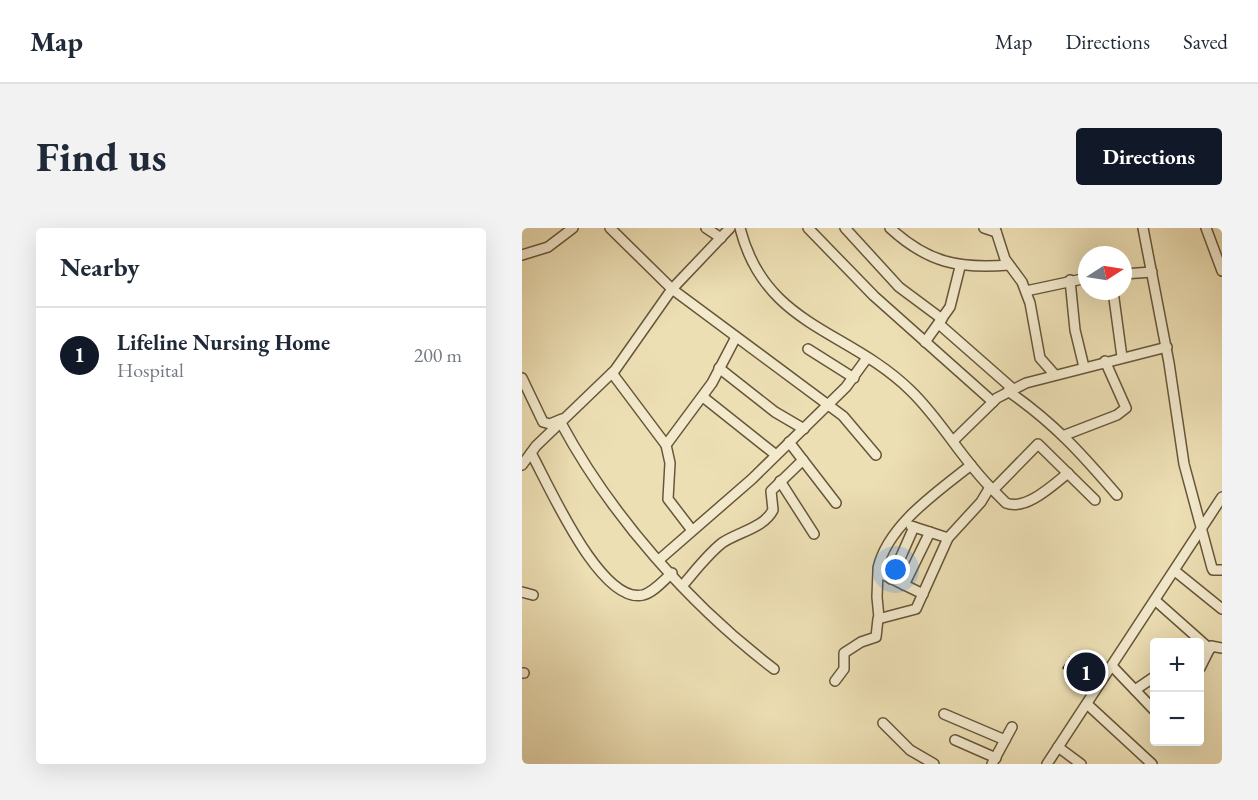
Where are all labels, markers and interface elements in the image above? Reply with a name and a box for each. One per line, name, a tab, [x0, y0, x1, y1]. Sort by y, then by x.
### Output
text: Map	[30, 23, 83, 59]
text: Map	[995, 28, 1032, 55]
text: Directions	[1065, 28, 1150, 55]
text: Saved	[1183, 28, 1228, 55]
button: Directions	[1076, 128, 1222, 185]
text: Find us	[36, 129, 167, 184]
north arrow	[1078, 246, 1132, 300]
text: Nearby	[60, 250, 140, 284]
text: Lifeline Nursing Home	[117, 328, 330, 357]
text: 1	[74, 342, 85, 368]
text: 200 m	[414, 342, 462, 368]
text: Hospital	[117, 357, 184, 383]
your location	[881, 555, 910, 584]
map controls	[1150, 638, 1204, 746]
button: +	[1150, 638, 1204, 692]
pin: 1	[1066, 650, 1106, 694]
button: −	[1150, 692, 1204, 746]

